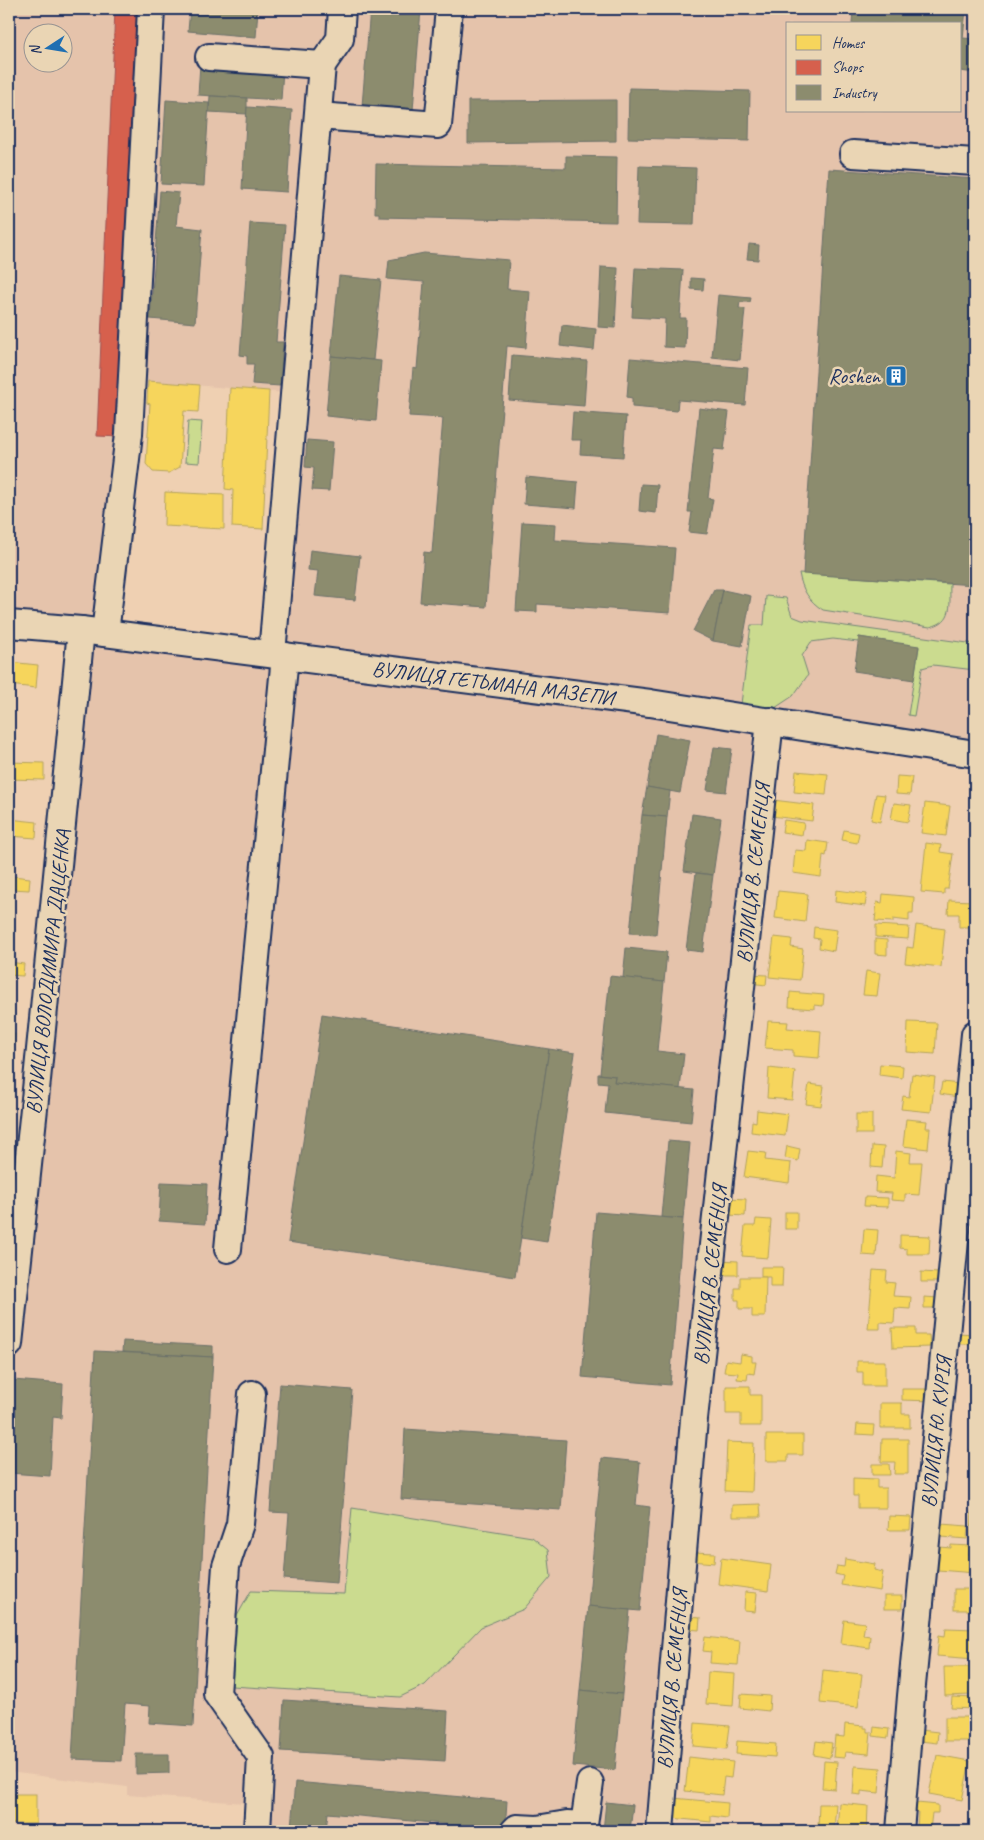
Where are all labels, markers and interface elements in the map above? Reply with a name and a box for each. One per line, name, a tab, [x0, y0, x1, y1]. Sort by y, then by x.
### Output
north arrow	[22, 22, 72, 72]
legend	[786, 22, 962, 112]
text: Homes	[832, 34, 866, 53]
text: N	[26, 42, 45, 57]
text: Shops	[832, 58, 865, 77]
text: Industry	[832, 84, 879, 103]
place label: Roshen	[829, 363, 882, 389]
building icon: Roshen	[884, 364, 908, 388]
street label: ВУЛИЦЯ ГЕТЬМАНА МАЗЕПИ	[371, 655, 619, 711]
street label: ВУЛИЦЯ В. СЕМЕНЦЯ	[731, 779, 776, 964]
street label: ВУЛИЦЯ ВОЛОДИМИРА ДАЦЕНКА	[20, 828, 76, 1115]
street label: ВУЛИЦЯ В. СЕМЕНЦЯ	[688, 1181, 733, 1366]
street label: ВУЛИЦЯ Ю. КУРІЯ	[915, 1352, 957, 1509]
street label: ВУЛИЦЯ В. СЕМЕНЦЯ	[651, 1585, 693, 1770]

